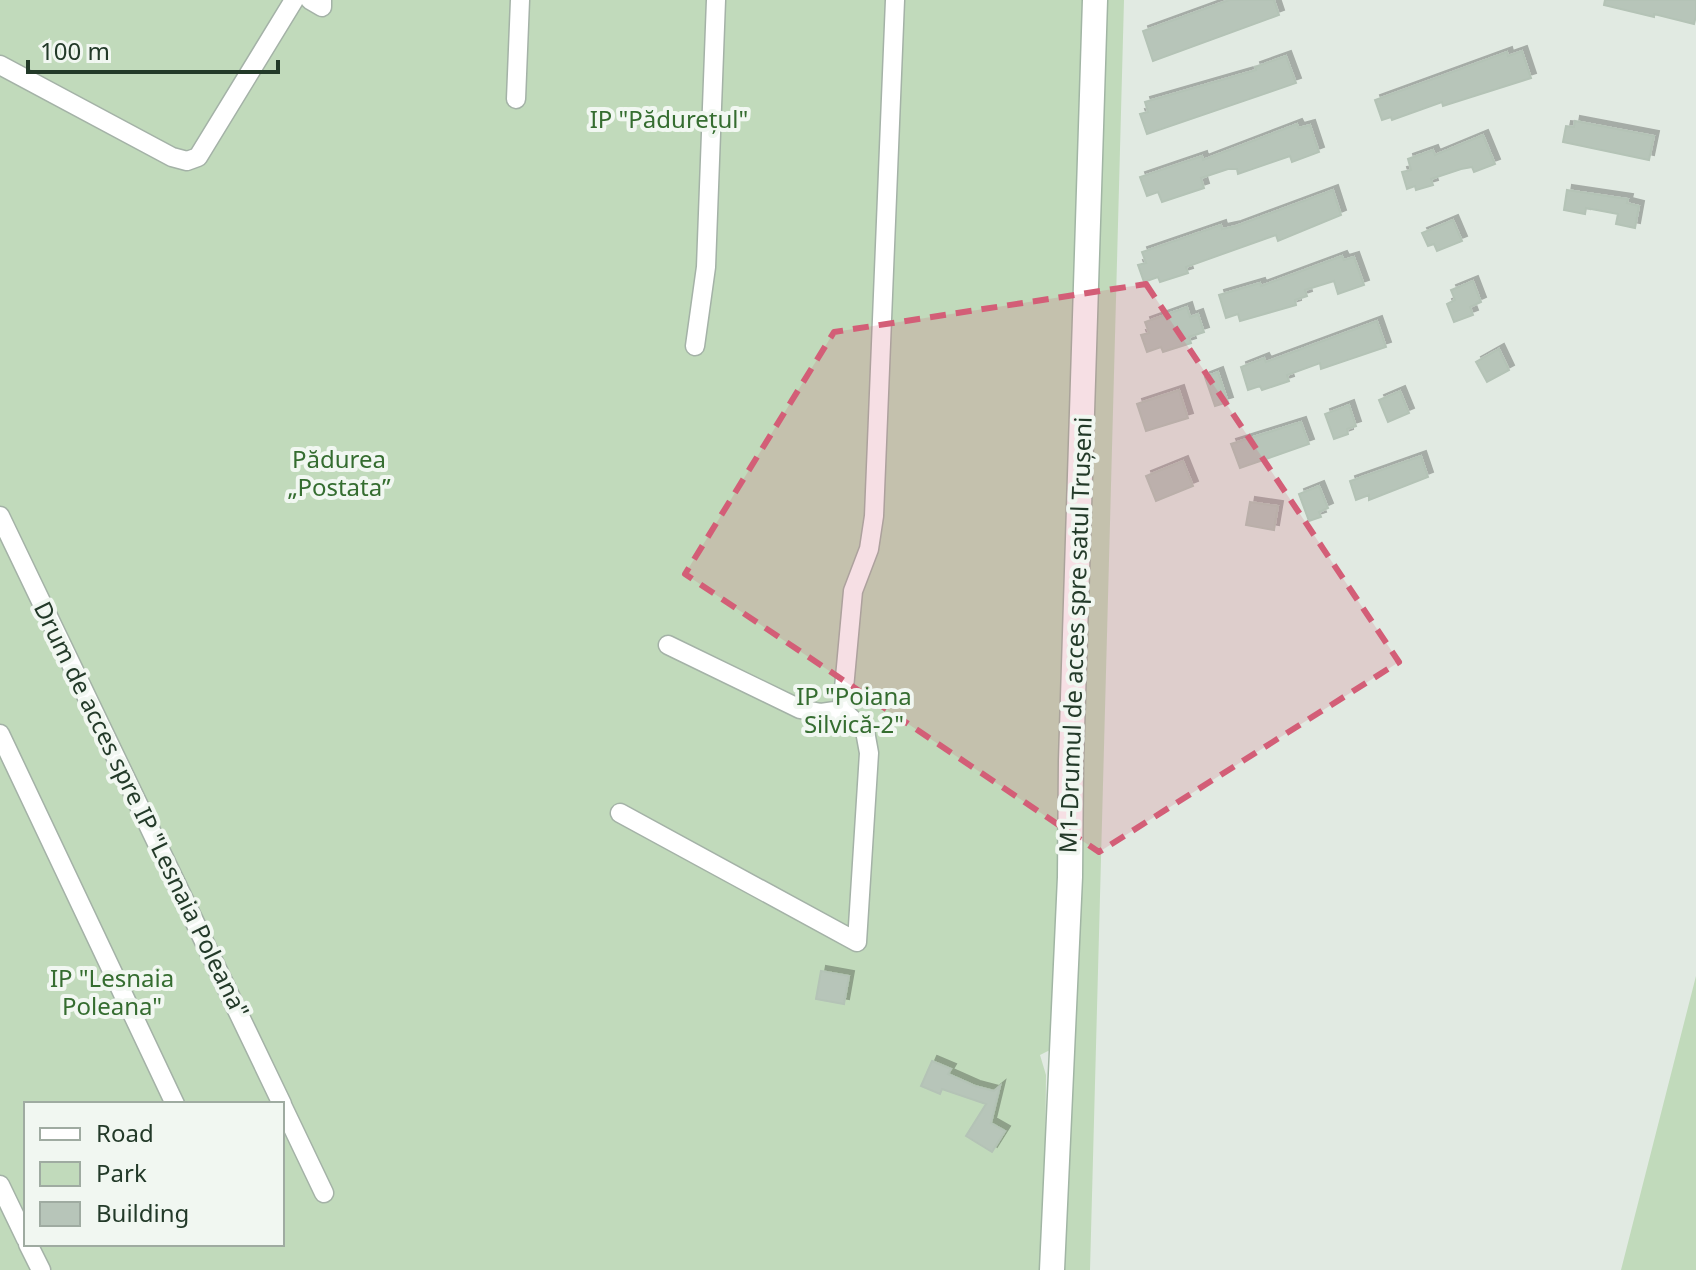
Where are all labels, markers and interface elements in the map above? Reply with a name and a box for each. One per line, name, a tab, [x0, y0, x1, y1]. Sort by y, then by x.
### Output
scale bar	[28, 24, 278, 74]
text: 100 m	[40, 34, 110, 67]
park label: IP "Pădurețul"	[590, 102, 748, 135]
street label: M1-Drumul de acces spre satul Trușeni	[1050, 416, 1099, 854]
park label: Pădurea „Postata”	[287, 442, 391, 503]
street label: Drum de acces spre IP "Lesnaia Poleana"	[27, 597, 255, 1023]
park label: IP "Poiana Silvică-2"	[796, 679, 912, 740]
park label: IP "Lesnaia Poleana"	[50, 965, 174, 1021]
legend	[24, 1102, 284, 1246]
text: Road	[96, 1116, 154, 1149]
text: Park	[96, 1156, 147, 1189]
text: Building	[96, 1196, 189, 1229]

